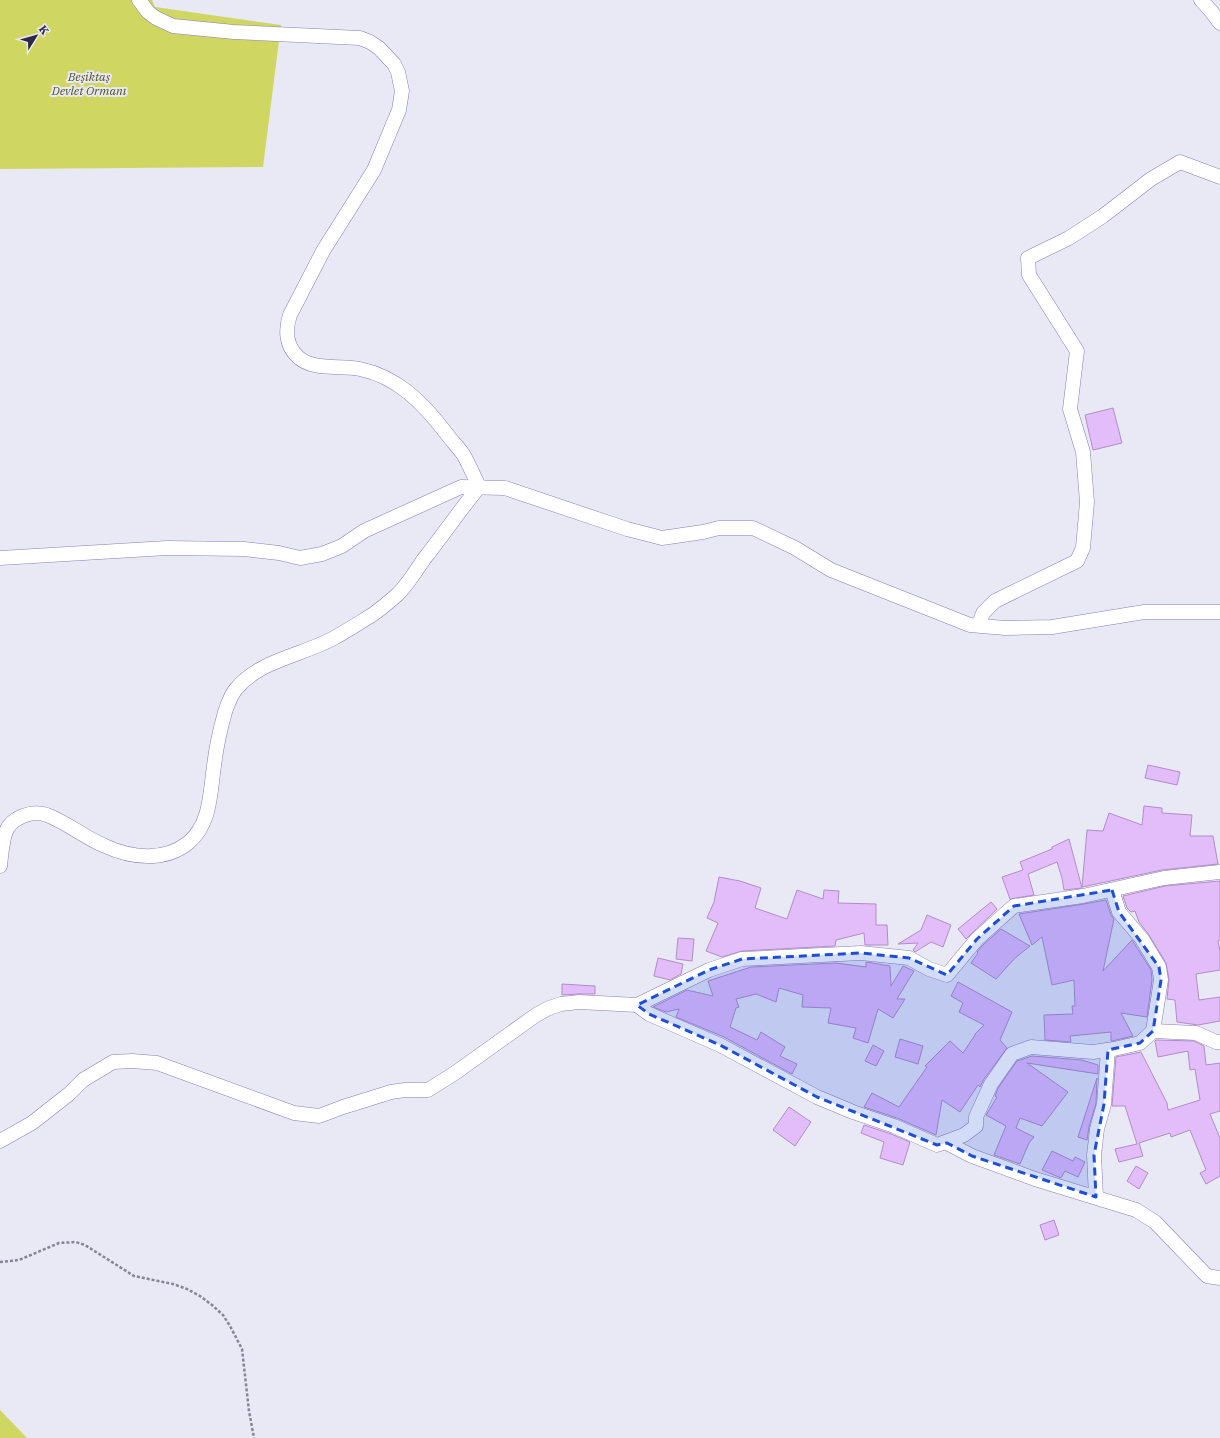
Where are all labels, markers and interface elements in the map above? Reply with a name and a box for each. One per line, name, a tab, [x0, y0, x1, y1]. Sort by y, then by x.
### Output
north arrow	[16, 16, 56, 56]
text: K	[36, 22, 52, 38]
park label: Beşiktaş Devlet Ormanı	[51, 69, 127, 98]

